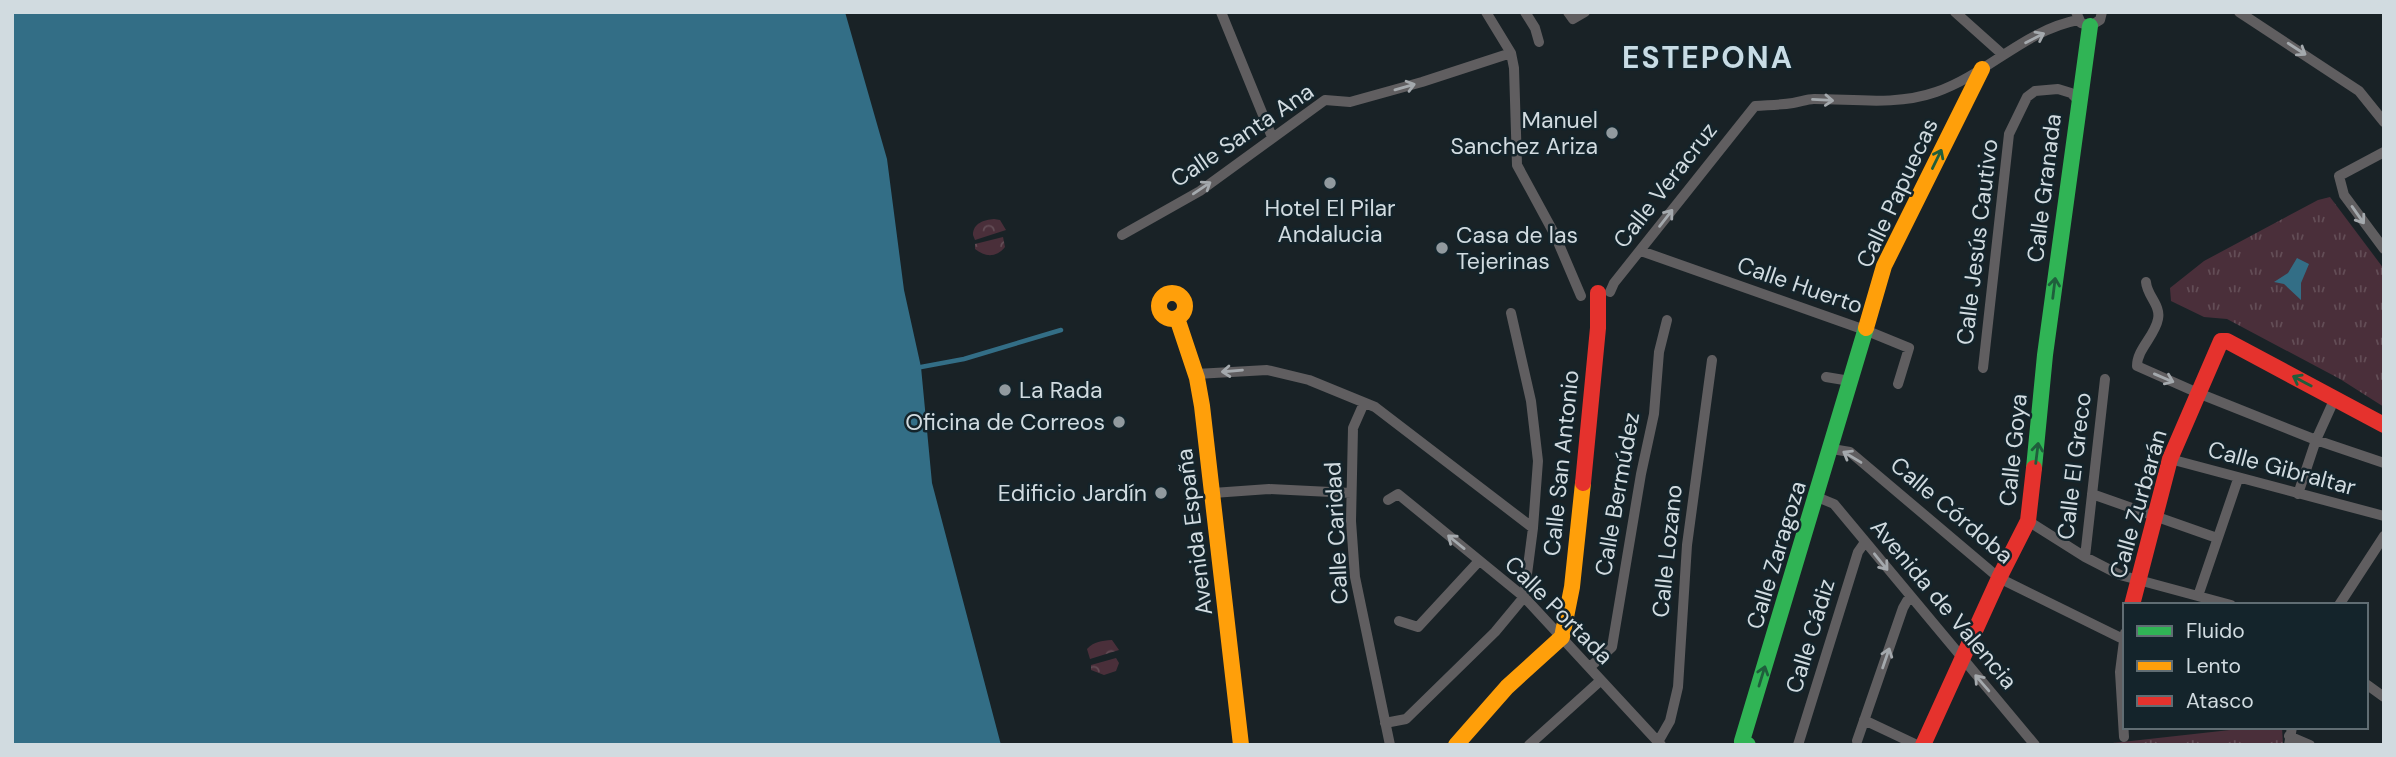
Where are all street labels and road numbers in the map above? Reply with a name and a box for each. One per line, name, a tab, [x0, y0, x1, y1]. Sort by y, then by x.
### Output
street label: Calle Santa Ana	[1165, 76, 1319, 194]
street label: Calle Granada	[2020, 112, 2068, 264]
street label: Calle Papuecas	[1849, 113, 1945, 273]
street label: Calle Veracruz	[1606, 116, 1724, 254]
street label: Calle Jesús Cautivo	[1949, 137, 2005, 347]
street label: Calle Huerto	[1733, 249, 1867, 321]
street label: Calle San Antonio	[1536, 369, 1586, 557]
street label: Calle El Greco	[2050, 391, 2098, 541]
street label: Calle Goya	[1992, 392, 2034, 508]
street label: Calle Bermúdez	[1588, 410, 1646, 578]
street label: Calle Zurbarán	[2102, 426, 2174, 582]
street label: Calle Gibraltar	[2205, 434, 2359, 502]
street label: Avenida España	[1169, 447, 1219, 617]
street label: Calle Córdoba	[1884, 450, 2020, 570]
street label: Calle Caridad	[1317, 461, 1355, 605]
street label: Calle Zaragoza	[1739, 477, 1813, 633]
street label: Calle Lozano	[1645, 483, 1689, 619]
street label: Avenida de Valencia	[1864, 513, 2024, 695]
street label: Calle Portada	[1498, 549, 1620, 671]
street label: Calle Cádiz	[1778, 575, 1842, 697]

